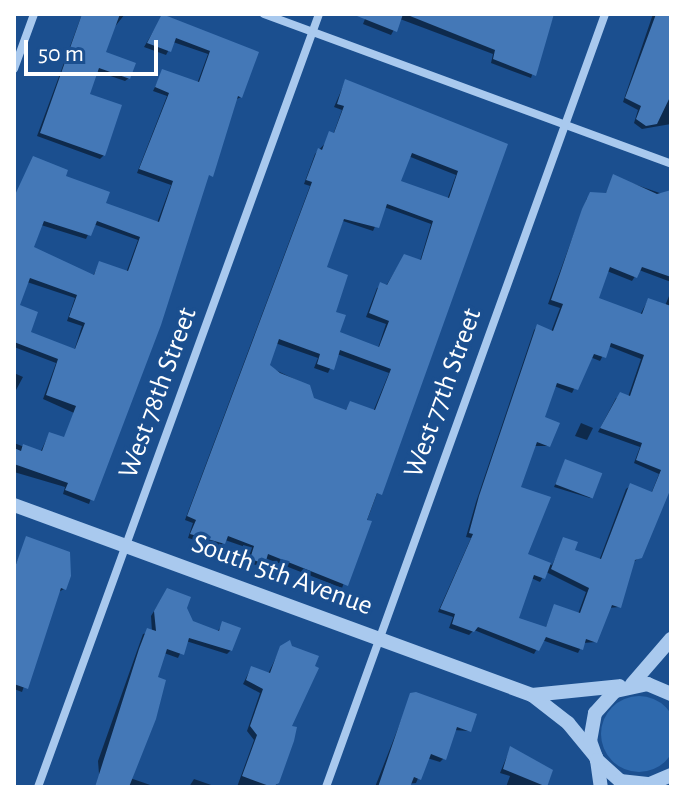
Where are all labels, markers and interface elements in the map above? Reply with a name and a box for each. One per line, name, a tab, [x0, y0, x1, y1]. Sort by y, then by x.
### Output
scale bar	[28, 24, 162, 74]
text: 50 m	[38, 42, 84, 66]
street label: West 78th Street	[112, 303, 204, 483]
street label: West 77th Street	[397, 304, 489, 482]
street label: South 5th Avenue	[187, 527, 377, 623]

